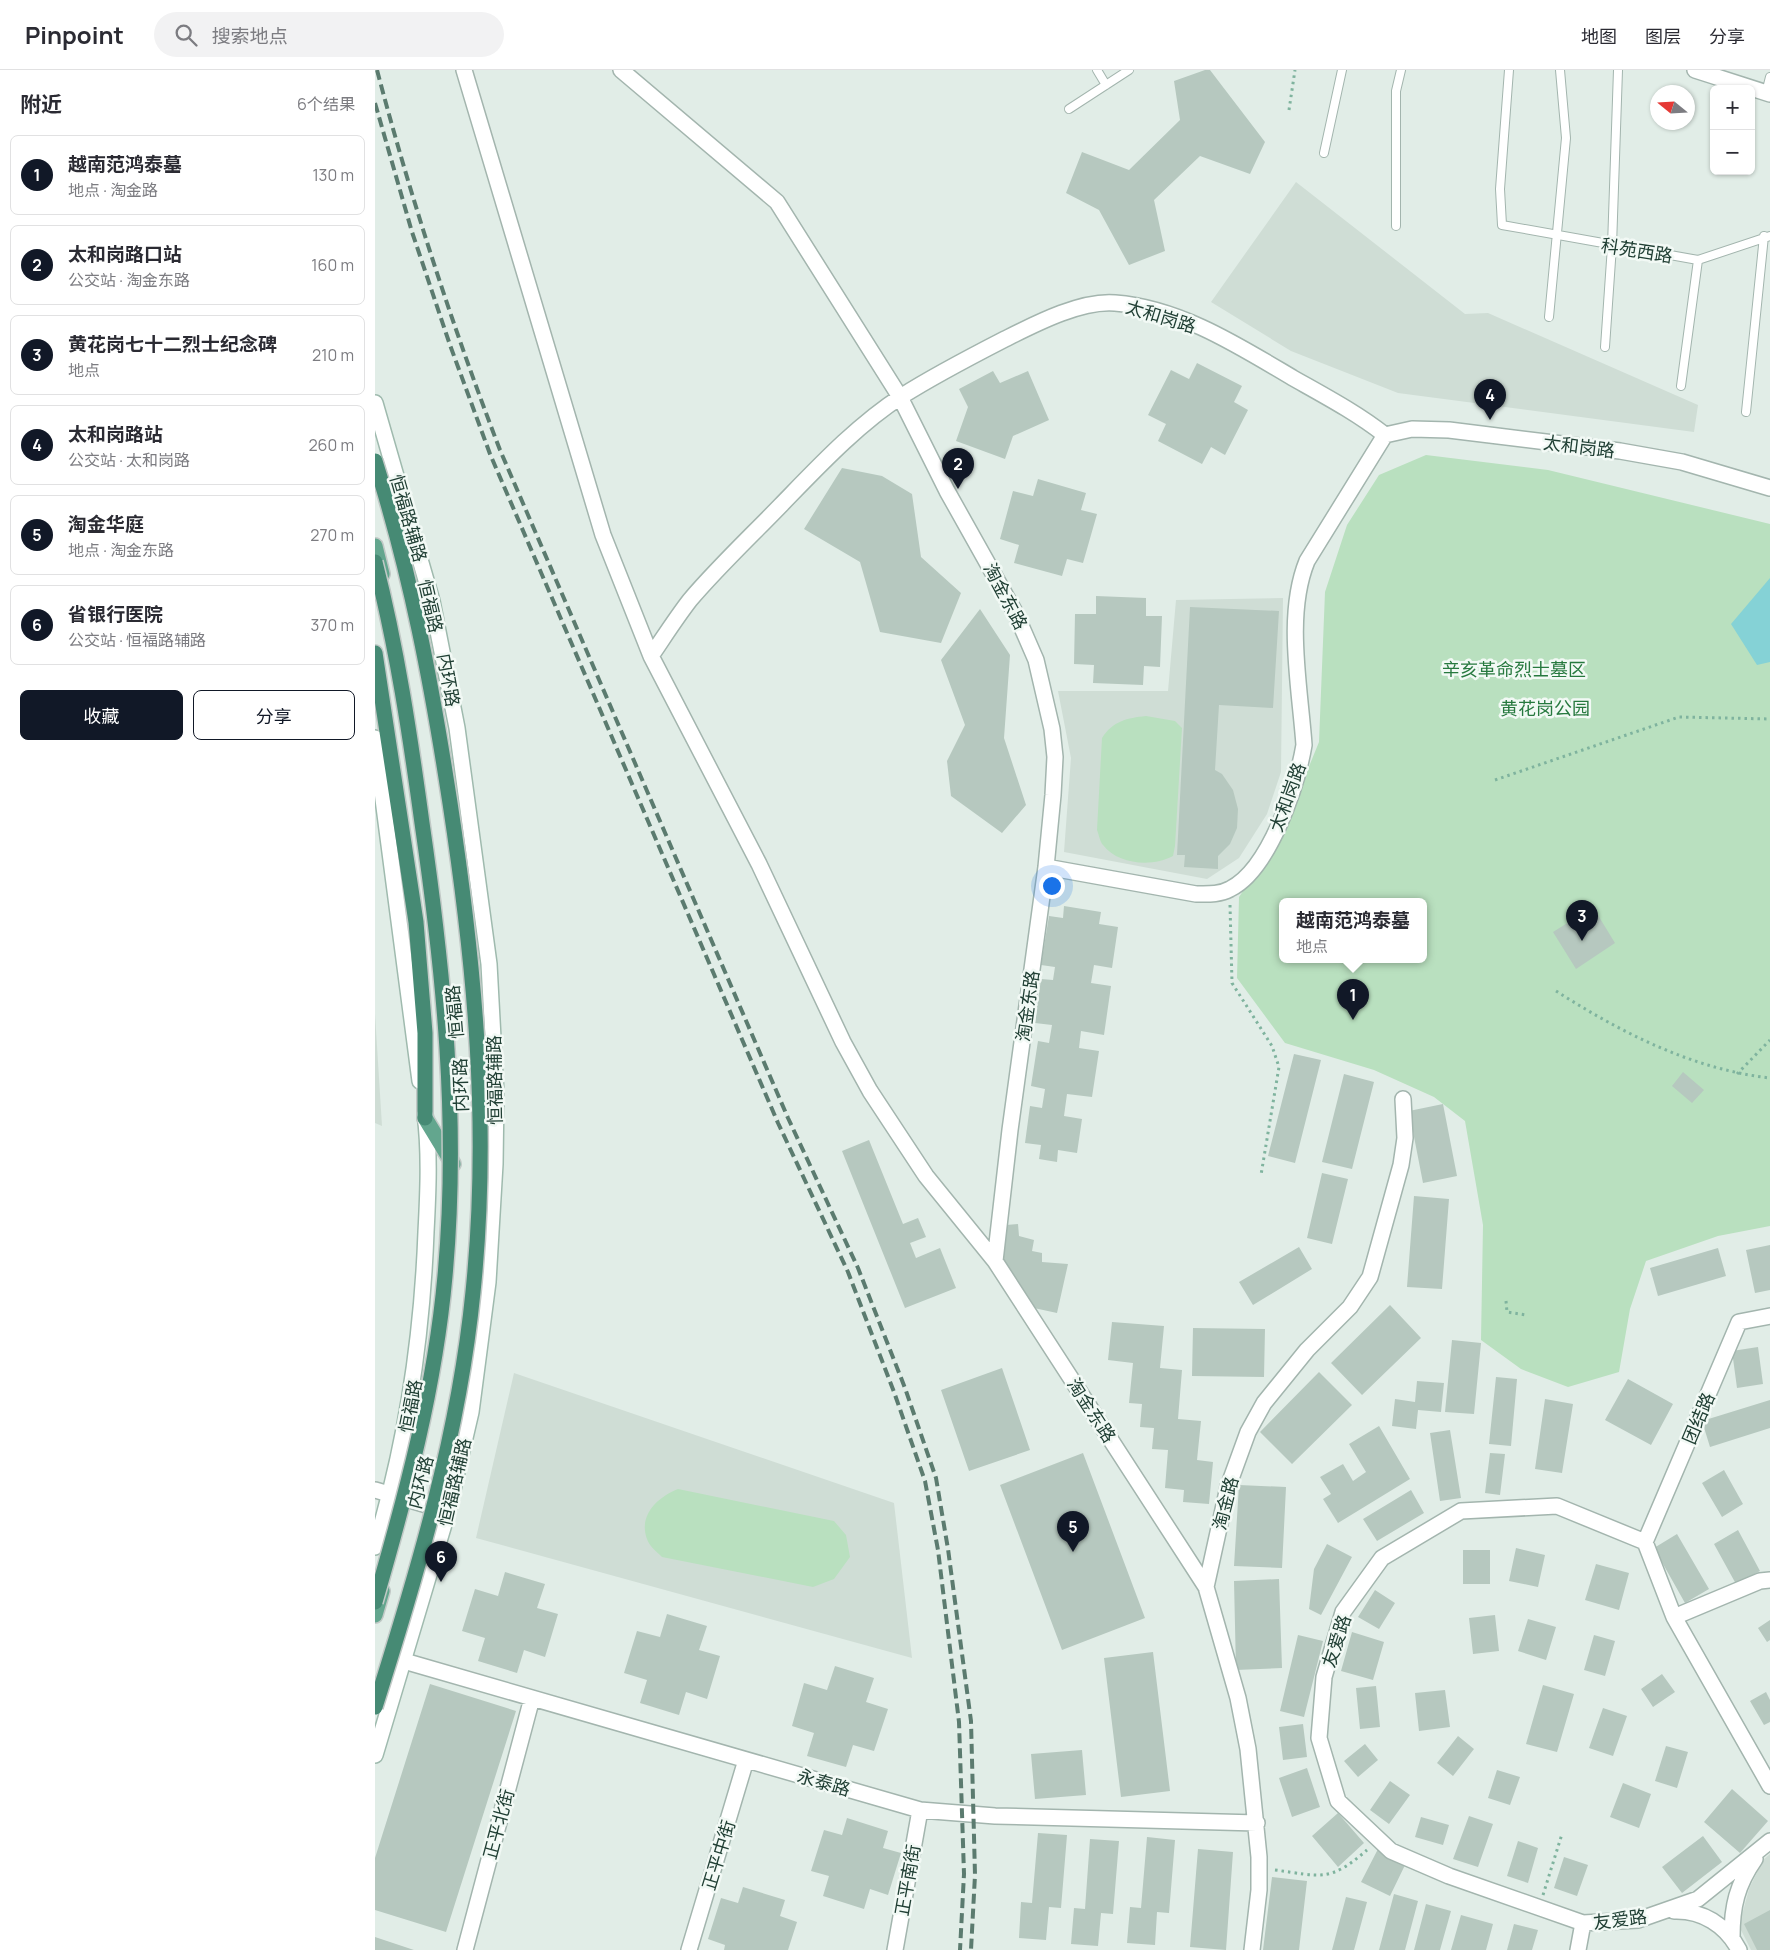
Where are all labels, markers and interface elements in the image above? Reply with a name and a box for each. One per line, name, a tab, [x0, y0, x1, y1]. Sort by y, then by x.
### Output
search box	[154, 12, 504, 57]
text: Pinpoint	[25, 18, 124, 51]
icon: search	[172, 21, 200, 49]
text: 搜索地点	[212, 23, 288, 49]
text: 地图	[1581, 24, 1617, 48]
text: 图层	[1645, 24, 1681, 48]
text: 分享	[1709, 24, 1745, 48]
north arrow	[1650, 85, 1695, 130]
map controls	[1710, 85, 1755, 175]
button: +	[1710, 85, 1755, 130]
text: 附近	[20, 90, 62, 118]
text: 6个结果	[297, 93, 355, 115]
button: −	[1710, 130, 1755, 175]
text: 越南范鸿泰墓	[68, 151, 182, 177]
text: 1	[33, 164, 41, 186]
text: 130 m	[312, 164, 354, 186]
text: 地点 · 淘金路	[68, 179, 158, 201]
street label: 科苑西路	[1600, 233, 1674, 267]
text: 太和岗路口站	[68, 241, 182, 267]
text: 2	[32, 254, 42, 276]
text: 160 m	[311, 254, 354, 276]
text: 公交站 · 淘金东路	[68, 269, 190, 291]
street label: 太和岗路	[1123, 294, 1199, 338]
text: 黄花岗七十二烈士纪念碑	[68, 331, 277, 357]
text: 3	[32, 344, 42, 366]
text: 210 m	[312, 344, 354, 366]
text: 地点	[68, 359, 100, 381]
pin: 4	[1474, 379, 1506, 420]
text: 太和岗路站	[68, 421, 163, 447]
street label: 太和岗路	[1542, 430, 1616, 462]
text: 4	[32, 434, 42, 456]
text: 260 m	[308, 434, 354, 456]
pin: 2	[942, 448, 974, 489]
text: 公交站 · 太和岗路	[68, 449, 190, 471]
street label: 恒福路辅路	[385, 471, 433, 565]
text: 淘金华庭	[68, 511, 144, 537]
text: 5	[32, 524, 42, 546]
text: 270 m	[310, 524, 354, 546]
text: 地点 · 淘金东路	[68, 539, 174, 561]
street label: 淘金东路	[979, 559, 1033, 633]
street label: 恒福路	[413, 577, 449, 635]
text: 省银行医院	[68, 601, 163, 627]
text: 6	[32, 614, 42, 636]
text: 370 m	[311, 614, 354, 636]
text: 公交站 · 恒福路辅路	[68, 629, 206, 651]
street label: 内环路	[432, 651, 466, 709]
park label: 辛亥革命烈士墓区	[1442, 657, 1586, 681]
button: 收藏	[20, 690, 183, 740]
button: 分享	[193, 690, 355, 740]
park label: 黄花岗公园	[1500, 696, 1590, 720]
street label: 太和岗路	[1263, 759, 1311, 835]
your location	[1039, 873, 1065, 899]
popup	[1279, 898, 1427, 963]
pin: 3	[1566, 900, 1598, 941]
text: 越南范鸿泰墓	[1296, 907, 1410, 933]
text: 地点	[1296, 935, 1328, 957]
street label: 淘金东路	[1010, 969, 1044, 1043]
pin: 1	[1337, 979, 1369, 1020]
street label: 恒福路	[440, 984, 468, 1040]
street label: 恒福路辅路	[481, 1035, 507, 1125]
street label: 内环路	[447, 1058, 473, 1112]
street label: 淘金东路	[1062, 1373, 1122, 1447]
street label: 恒福路	[393, 1377, 427, 1435]
street label: 团结路	[1676, 1388, 1720, 1448]
street label: 恒福路辅路	[432, 1435, 476, 1529]
street label: 内环路	[402, 1453, 438, 1511]
street label: 淘金路	[1207, 1474, 1243, 1532]
pin: 5	[1057, 1511, 1089, 1552]
pin: 6	[425, 1541, 457, 1582]
street label: 友爱路	[1316, 1612, 1356, 1670]
street label: 永泰路	[795, 1763, 853, 1801]
street label: 正平北街	[477, 1786, 519, 1862]
street label: 正平中街	[696, 1817, 740, 1893]
street label: 正平南街	[889, 1842, 925, 1918]
street label: 友爱路	[1592, 1904, 1648, 1934]

